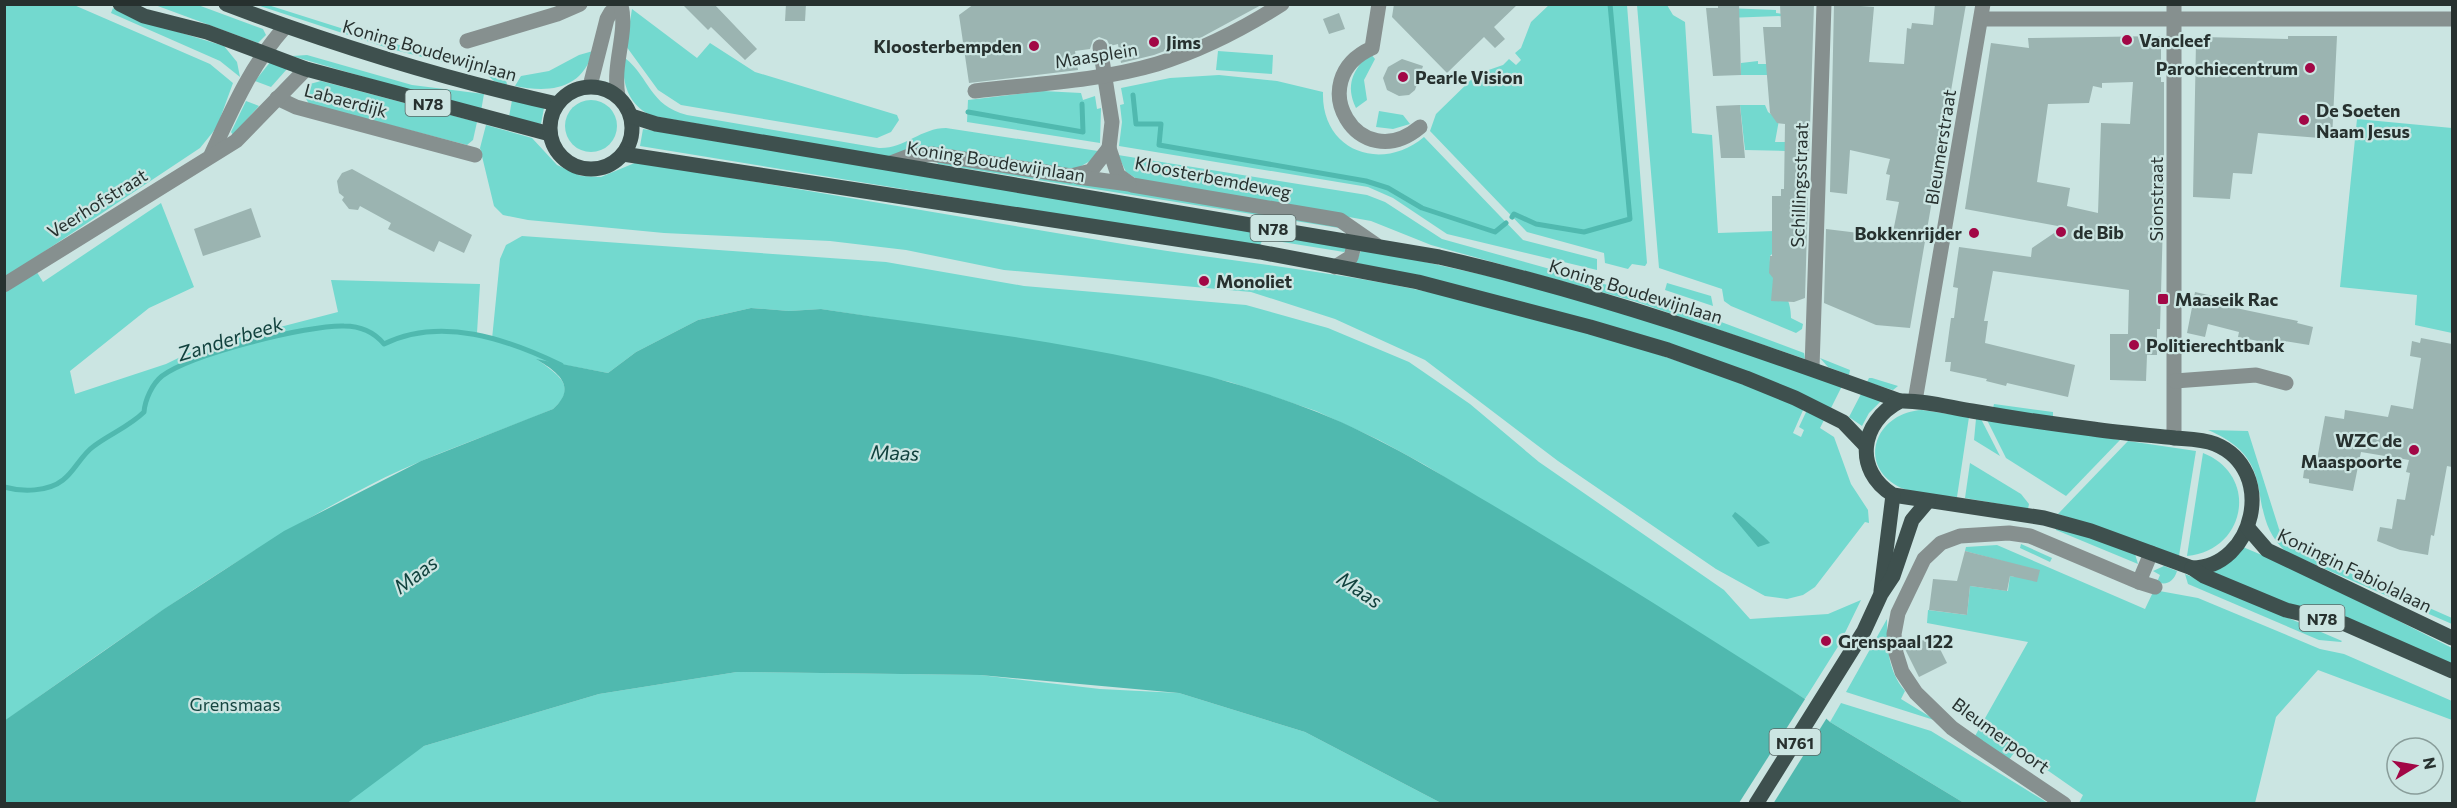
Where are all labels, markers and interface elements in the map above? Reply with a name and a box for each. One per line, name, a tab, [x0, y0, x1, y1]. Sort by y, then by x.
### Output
street label: Koning Boudewijnlaan	[340, 15, 520, 85]
place label: Vancleef	[2139, 29, 2211, 51]
place label: Jims	[1166, 31, 1201, 53]
marker: Vancleef	[2120, 33, 2134, 47]
place label: Kloosterbempden	[874, 35, 1022, 57]
marker: Jims	[1147, 35, 1161, 49]
street label: Maasplein	[1053, 38, 1139, 72]
marker: Kloosterbempden	[1027, 39, 1041, 53]
place label: Parochiecentrum	[2156, 57, 2298, 79]
marker: Parochiecentrum	[2303, 61, 2317, 75]
place label: Pearle Vision	[1415, 66, 1523, 88]
marker: Pearle Vision	[1396, 70, 1410, 84]
street label: Labaerdijk	[302, 78, 390, 122]
street label: Bleumerstraat	[1920, 88, 1960, 206]
road number: N78	[406, 90, 450, 116]
place label: De Soeten Naam Jesus	[2316, 99, 2410, 142]
marker: De Soeten Naam Jesus	[2297, 113, 2311, 127]
street label: Schillingsstraat	[1786, 122, 1812, 248]
street label: Koning Boudewijnlaan	[905, 136, 1087, 186]
street label: Kloosterbemdeweg	[1133, 151, 1293, 203]
street label: Sionstraat	[2145, 157, 2167, 242]
street label: Veerhofstraat	[43, 164, 151, 242]
road number: N78	[1250, 215, 1296, 241]
place label: de Bib	[2073, 221, 2124, 243]
place label: Bokkenrijder	[1854, 222, 1963, 244]
marker: de Bib	[2054, 225, 2068, 239]
marker: Bokkenrijder	[1967, 226, 1981, 240]
street label: Koning Boudewijnlaan	[1547, 254, 1725, 328]
place label: Monoliet	[1216, 270, 1292, 292]
marker: Monoliet	[1197, 274, 1211, 288]
place label: Maaseik Rac	[2175, 288, 2279, 310]
marker: Maaseik Rac	[2156, 292, 2170, 306]
water label: Zanderbeek	[173, 310, 287, 366]
place label: Politierechtbank	[2146, 334, 2285, 356]
marker: Politierechtbank	[2127, 338, 2141, 352]
place label: WZC de Maaspoorte	[2301, 429, 2402, 472]
water label: Maas	[870, 439, 920, 465]
marker: WZC de Maaspoorte	[2407, 443, 2421, 457]
street label: Koningin Fabiolalaan	[2274, 523, 2436, 617]
water label: Maas	[388, 550, 442, 598]
water label: Maas	[1333, 565, 1387, 613]
road number: N78	[2300, 605, 2344, 631]
place label: Grenspaal 122	[1838, 630, 1953, 652]
marker: Grenspaal 122	[1819, 634, 1833, 648]
street label: Bleumerpoort	[1948, 692, 2054, 778]
park label: Grensmaas	[190, 693, 280, 715]
road number: N761	[1770, 729, 1820, 755]
north arrow	[2385, 736, 2445, 796]
text: N	[2420, 755, 2441, 771]

